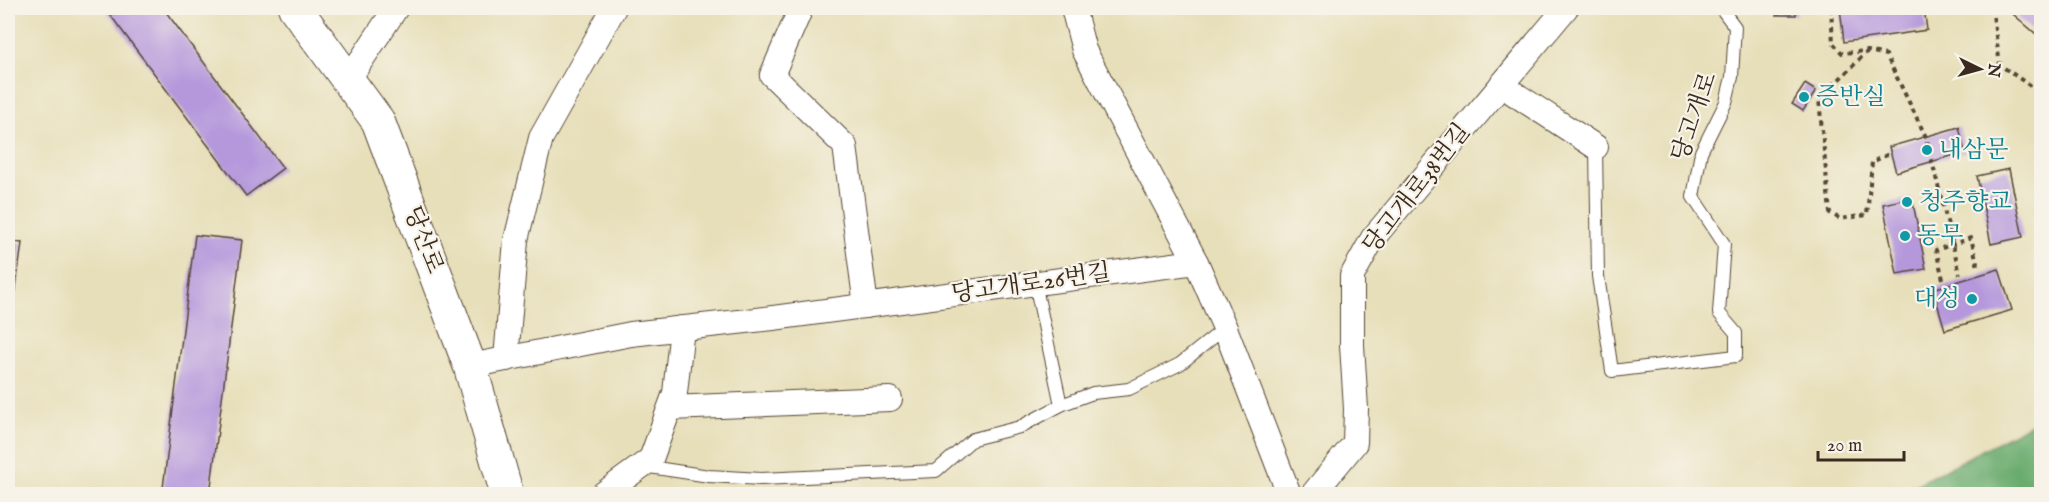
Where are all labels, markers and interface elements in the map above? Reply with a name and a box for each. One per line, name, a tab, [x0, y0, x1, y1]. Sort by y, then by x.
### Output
north arrow	[1950, 39, 2010, 99]
text: N	[1982, 61, 2004, 78]
street label: 당고개로	[1665, 68, 1725, 166]
place label: 증반실	[1816, 82, 1886, 113]
marker: 증반실	[1797, 90, 1811, 104]
street label: 당고개로38번길	[1356, 117, 1478, 261]
place label: 내삼문	[1939, 135, 2009, 166]
marker: 내삼문	[1920, 143, 1934, 157]
place label: 청주향교	[1919, 187, 2012, 218]
marker: 청주향교	[1900, 195, 1914, 209]
street label: 당산로	[396, 202, 450, 278]
place label: 동무	[1917, 221, 1963, 252]
marker: 동무	[1898, 229, 1912, 243]
street label: 당고개로26번길	[949, 257, 1113, 311]
place label: 대성	[1914, 284, 1960, 315]
marker: 대성	[1965, 292, 1979, 306]
scale bar	[1818, 424, 1904, 462]
text: 20 m	[1827, 435, 1862, 458]

